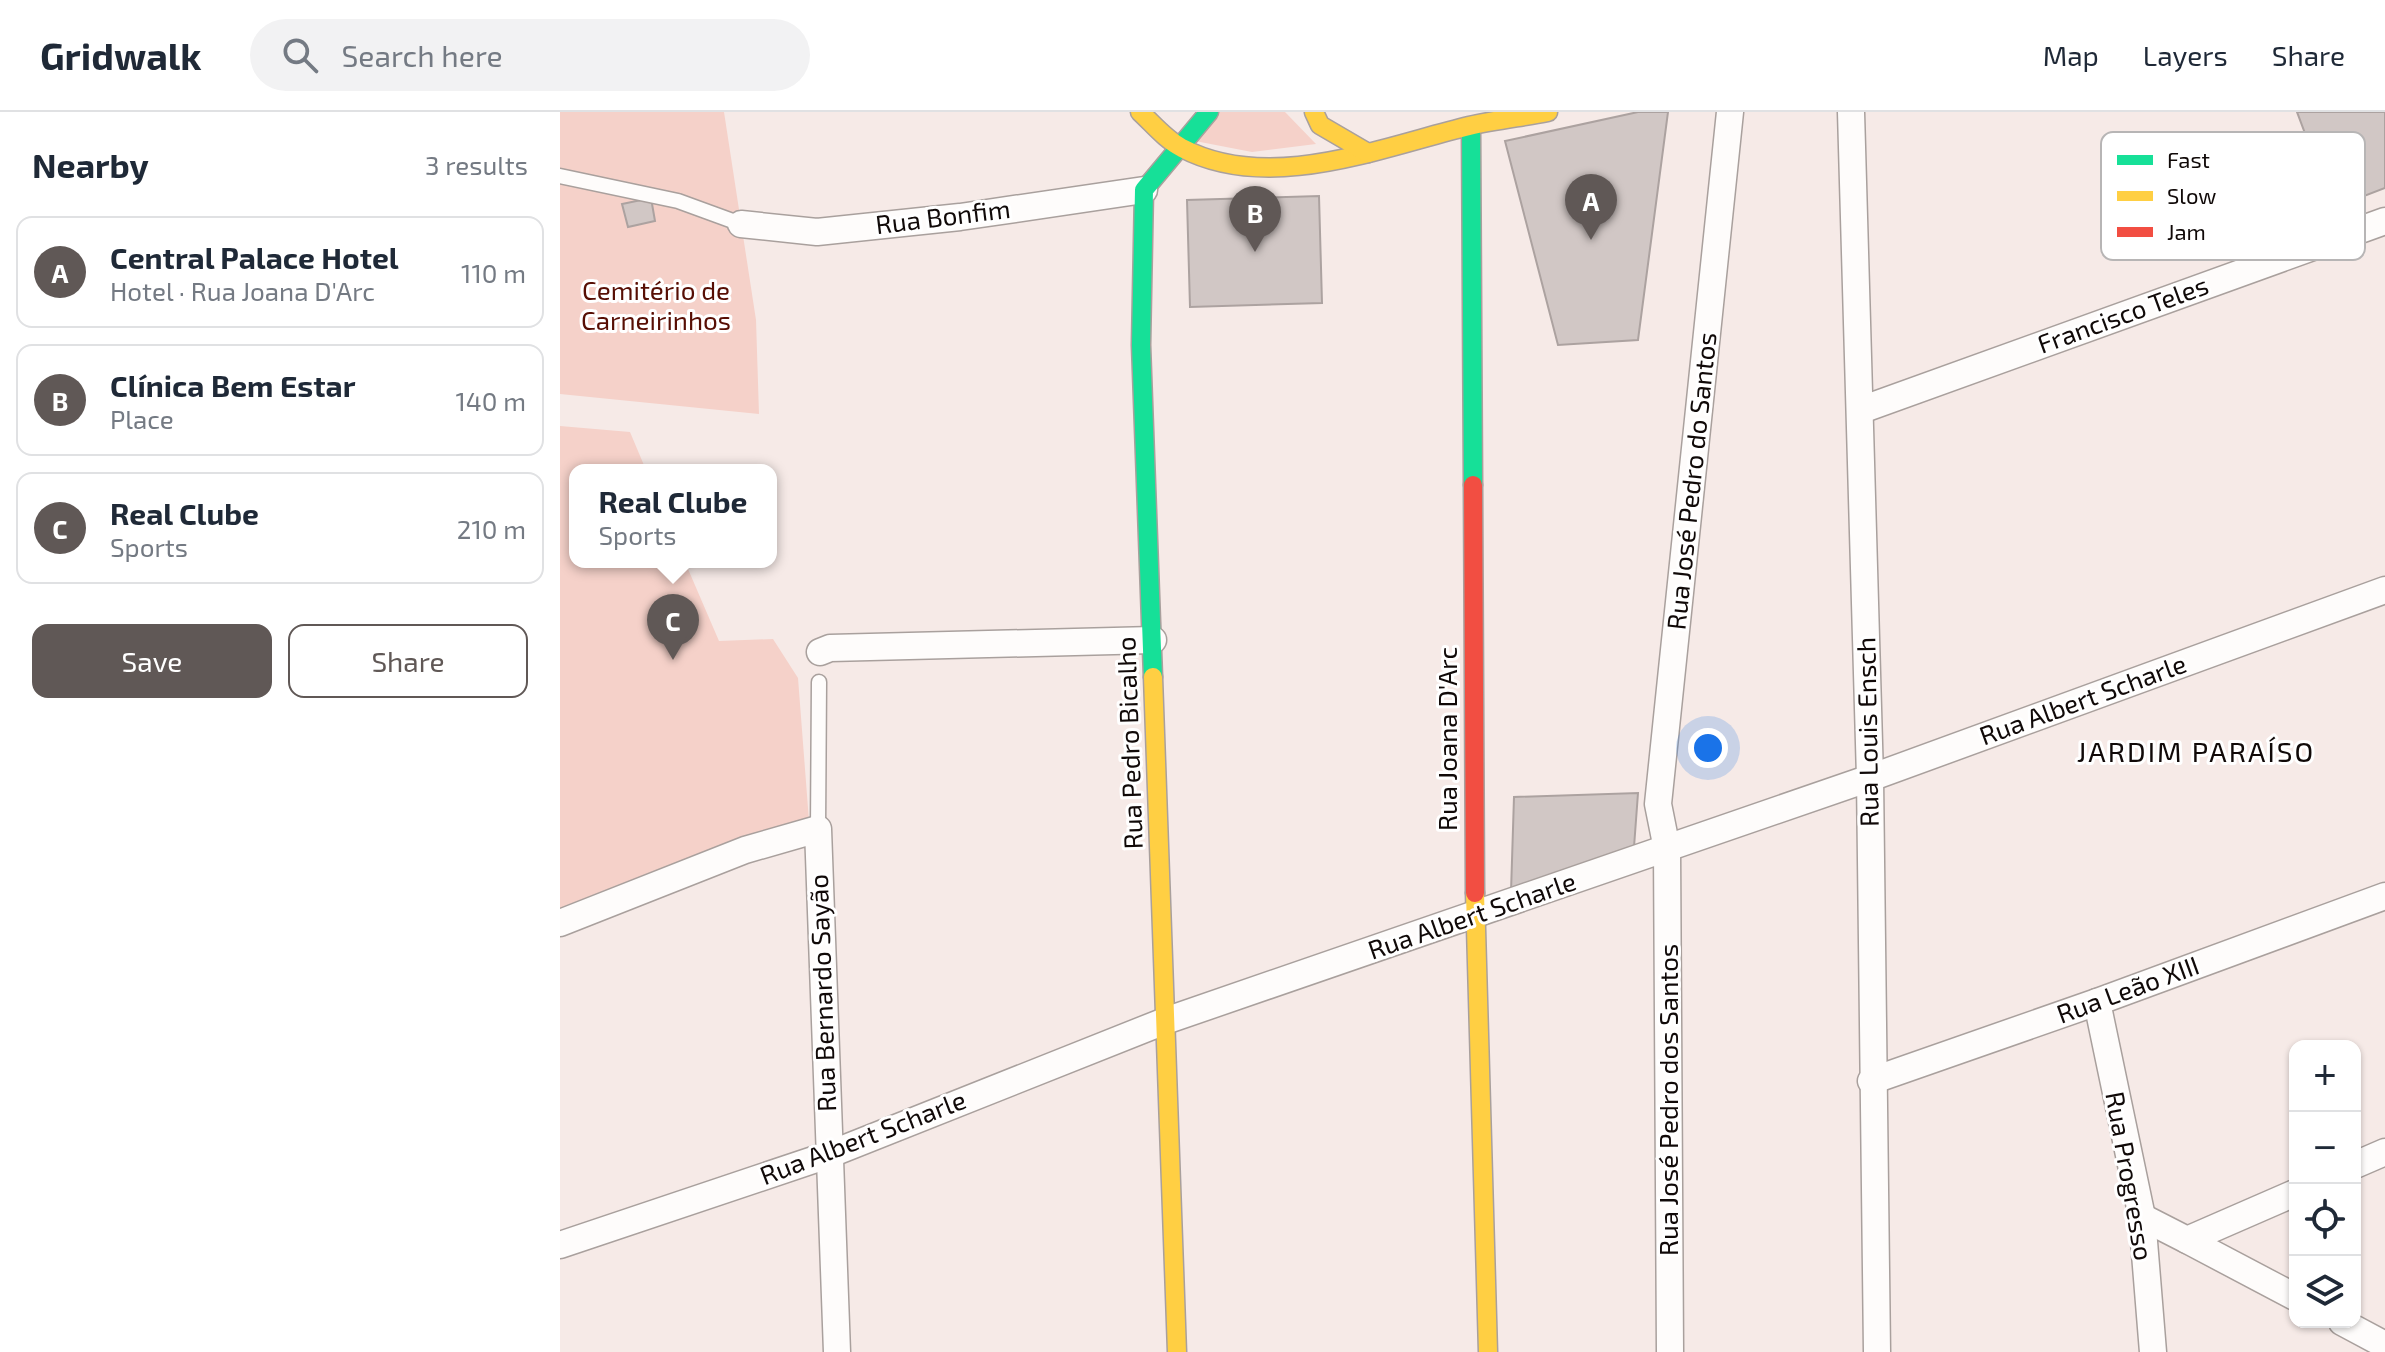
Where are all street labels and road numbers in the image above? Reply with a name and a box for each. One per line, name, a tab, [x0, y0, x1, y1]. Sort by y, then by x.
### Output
street label: Rua Bonfim	[874, 192, 1012, 239]
street label: Francisco Teles	[2033, 268, 2212, 359]
street label: Rua José Pedro do Santos	[1659, 331, 1722, 631]
street label: Rua Pedro Bicalho	[1109, 636, 1148, 850]
street label: Rua Louis Ensch	[1849, 637, 1884, 827]
street label: Rua Joana D'Arc	[1431, 647, 1462, 831]
street label: Rua Albert Scharle	[1975, 647, 2190, 750]
street label: Rua Albert Scharle	[1363, 864, 1580, 965]
street label: Rua Bernardo Sayão	[802, 874, 841, 1113]
street label: Rua José Pedro dos Santos	[1652, 944, 1683, 1256]
street label: Rua Leão XIII	[2052, 948, 2203, 1029]
street label: Rua Albert Scharle	[755, 1083, 970, 1190]
street label: Rua Progresso	[2100, 1089, 2161, 1263]

